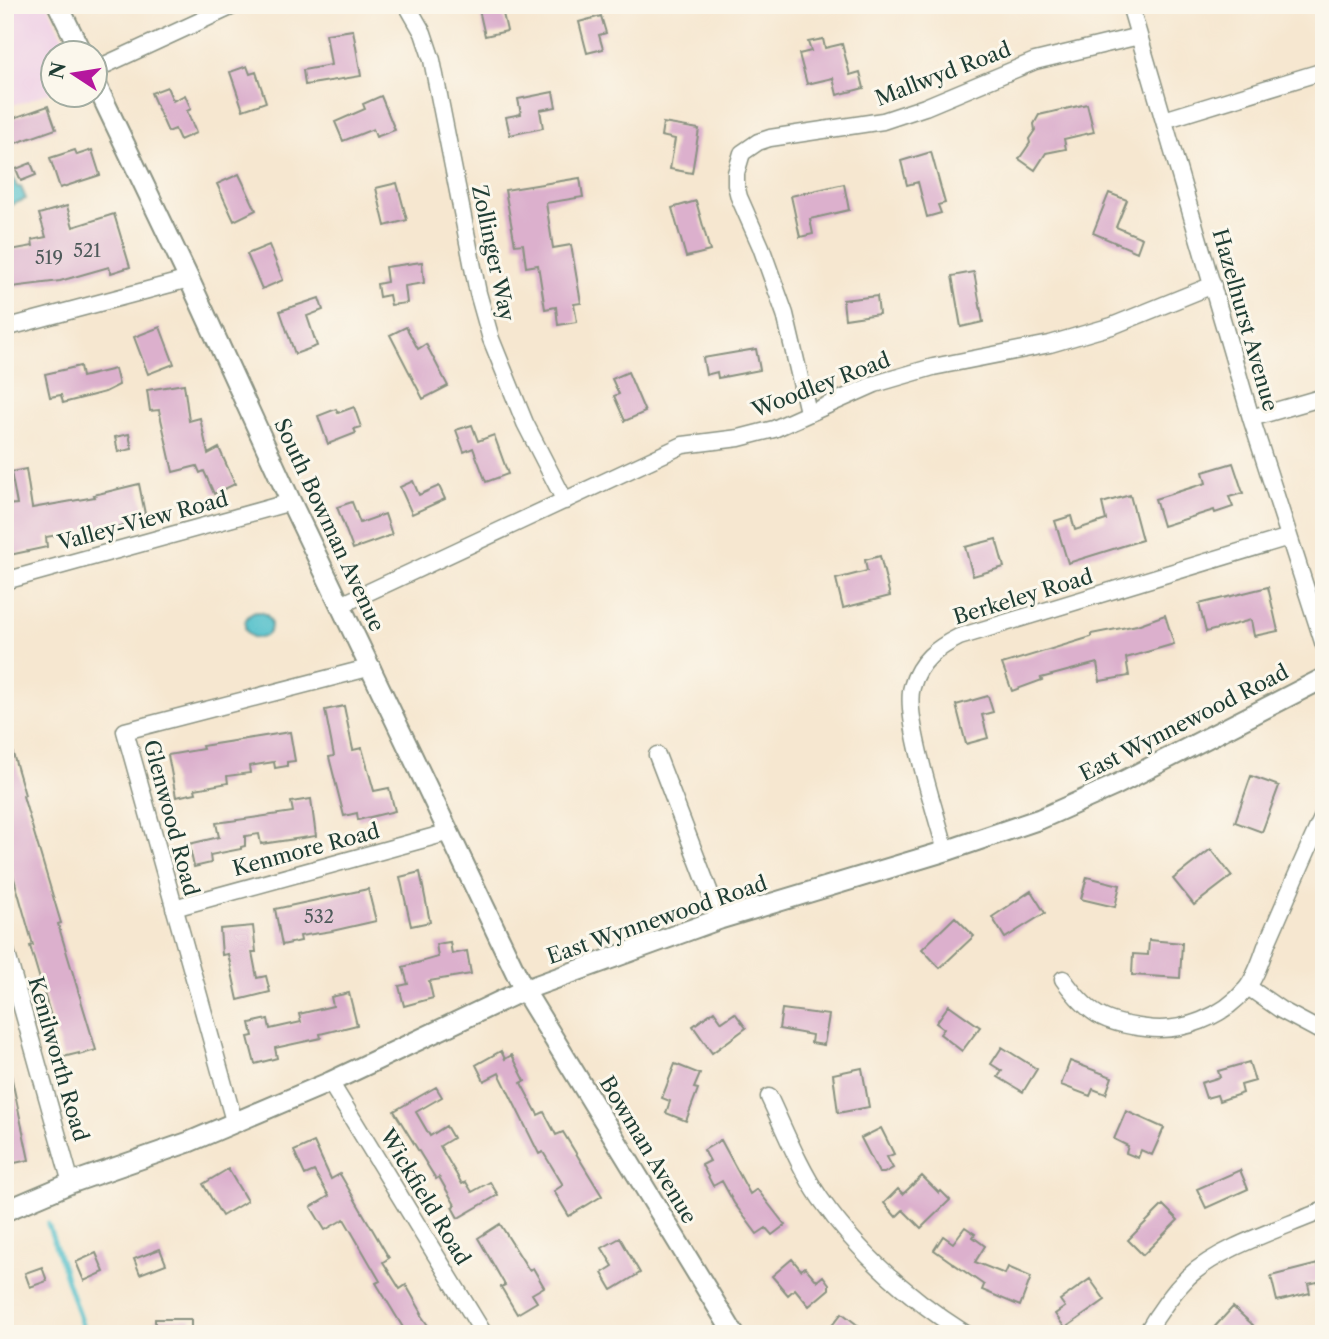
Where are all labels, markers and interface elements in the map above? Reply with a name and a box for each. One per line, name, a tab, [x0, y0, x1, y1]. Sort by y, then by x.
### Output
street label: Mallwyd Road	[872, 36, 1014, 111]
north arrow	[38, 38, 108, 108]
text: N	[45, 60, 71, 81]
street label: Zollinger Way	[467, 183, 520, 323]
street label: Hazelhurst Avenue	[1207, 226, 1283, 414]
house number: 521	[73, 240, 101, 262]
house number: 519	[35, 247, 63, 269]
street label: Woodley Road	[747, 347, 894, 423]
street label: South Bowman Avenue	[269, 414, 390, 635]
street label: Valley-View Road	[54, 486, 231, 555]
street label: Berkeley Road	[950, 563, 1096, 630]
street label: East Wynnewood Road	[1075, 659, 1293, 786]
street label: Glenwood Road	[139, 737, 204, 899]
street label: Kenmore Road	[230, 818, 382, 881]
street label: East Wynnewood Road	[544, 870, 770, 969]
house number: 532	[304, 906, 334, 928]
street label: Kenilworth Road	[23, 974, 94, 1144]
street label: Bowman Avenue	[595, 1072, 702, 1228]
street label: Wickfield Road	[375, 1123, 476, 1269]

